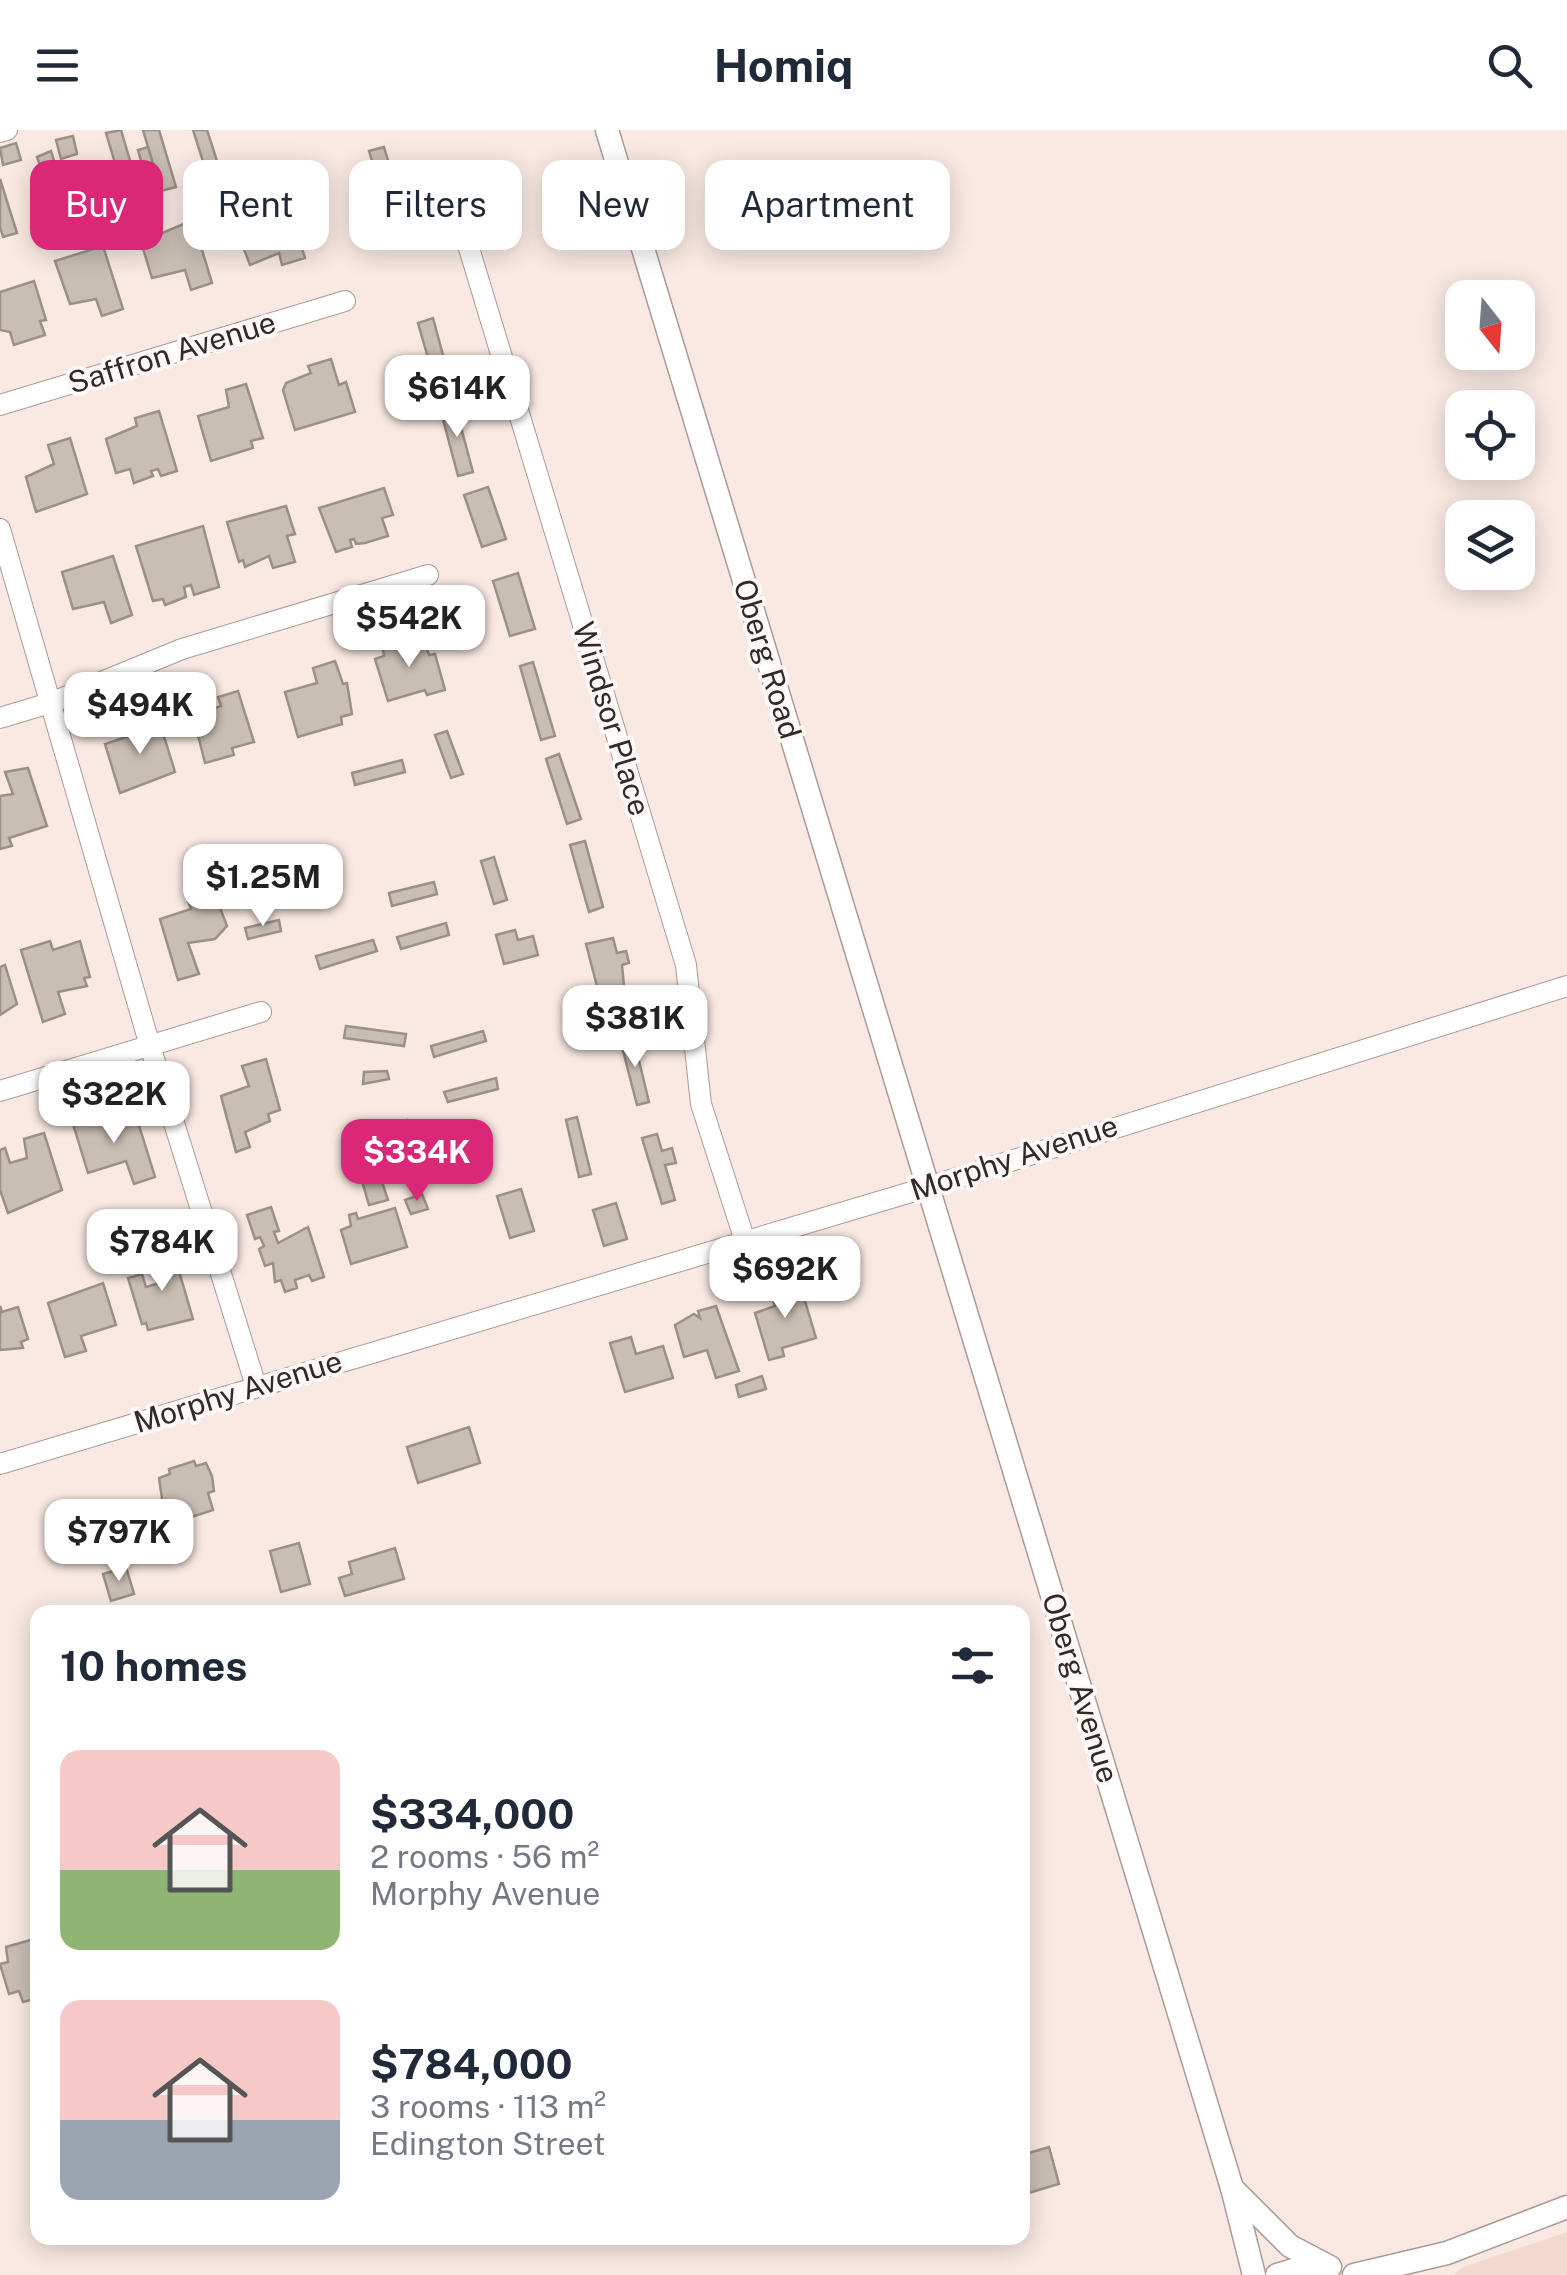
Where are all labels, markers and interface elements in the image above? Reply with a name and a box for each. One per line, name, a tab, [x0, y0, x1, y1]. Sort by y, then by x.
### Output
icon: menu	[30, 38, 85, 93]
icon: search	[1482, 38, 1537, 93]
text: Homiq	[714, 39, 853, 92]
chip: Buy	[30, 160, 163, 250]
chip: Rent	[183, 160, 329, 250]
chip: Filters	[349, 160, 522, 250]
chip: New	[542, 160, 685, 250]
chip: Apartment	[705, 160, 950, 250]
north arrow	[1445, 280, 1535, 370]
map controls	[1445, 280, 1535, 590]
street label: Saffron Avenue	[64, 303, 280, 401]
pin: $614K	[387, 355, 527, 440]
text: $614K	[407, 369, 507, 406]
button: locate	[1445, 390, 1535, 480]
button: layers	[1445, 500, 1535, 590]
street label: Oberg Road	[727, 575, 809, 743]
pin: $542K	[339, 585, 479, 670]
text: $542K	[355, 599, 463, 636]
street label: Windsor Place	[565, 618, 658, 820]
pin: $494K	[70, 672, 210, 757]
text: $494K	[86, 686, 194, 723]
pin: $1.25M	[182, 844, 344, 929]
text: $1.25M	[205, 858, 321, 895]
pin: $381K	[565, 985, 705, 1070]
text: $381K	[584, 999, 686, 1036]
pin: $322K	[44, 1061, 184, 1146]
text: $322K	[61, 1075, 167, 1112]
street label: Morphy Avenue	[905, 1107, 1122, 1208]
pin: $334K	[347, 1119, 487, 1204]
text: $334K	[363, 1133, 471, 1170]
pin: $784K	[92, 1209, 232, 1294]
text: $784K	[109, 1223, 215, 1260]
pin: $692K	[715, 1236, 855, 1321]
text: $692K	[731, 1250, 839, 1287]
street label: Morphy Avenue	[129, 1342, 346, 1440]
pin: $797K	[49, 1499, 189, 1584]
text: $797K	[66, 1513, 172, 1550]
street label: Oberg Avenue	[1035, 1588, 1127, 1787]
icon: filters	[945, 1638, 1000, 1693]
text: 10 homes	[60, 1641, 247, 1690]
text: $334,000	[370, 1789, 574, 1838]
icon: home	[140, 1790, 260, 1910]
text: 2 rooms · 56 m²	[370, 1838, 599, 1875]
text: Morphy Avenue	[370, 1875, 600, 1912]
text: $784,000	[370, 2039, 573, 2088]
icon: home	[140, 2040, 260, 2160]
text: 3 rooms · 113 m²	[370, 2088, 606, 2125]
text: Edington Street	[370, 2125, 605, 2162]

